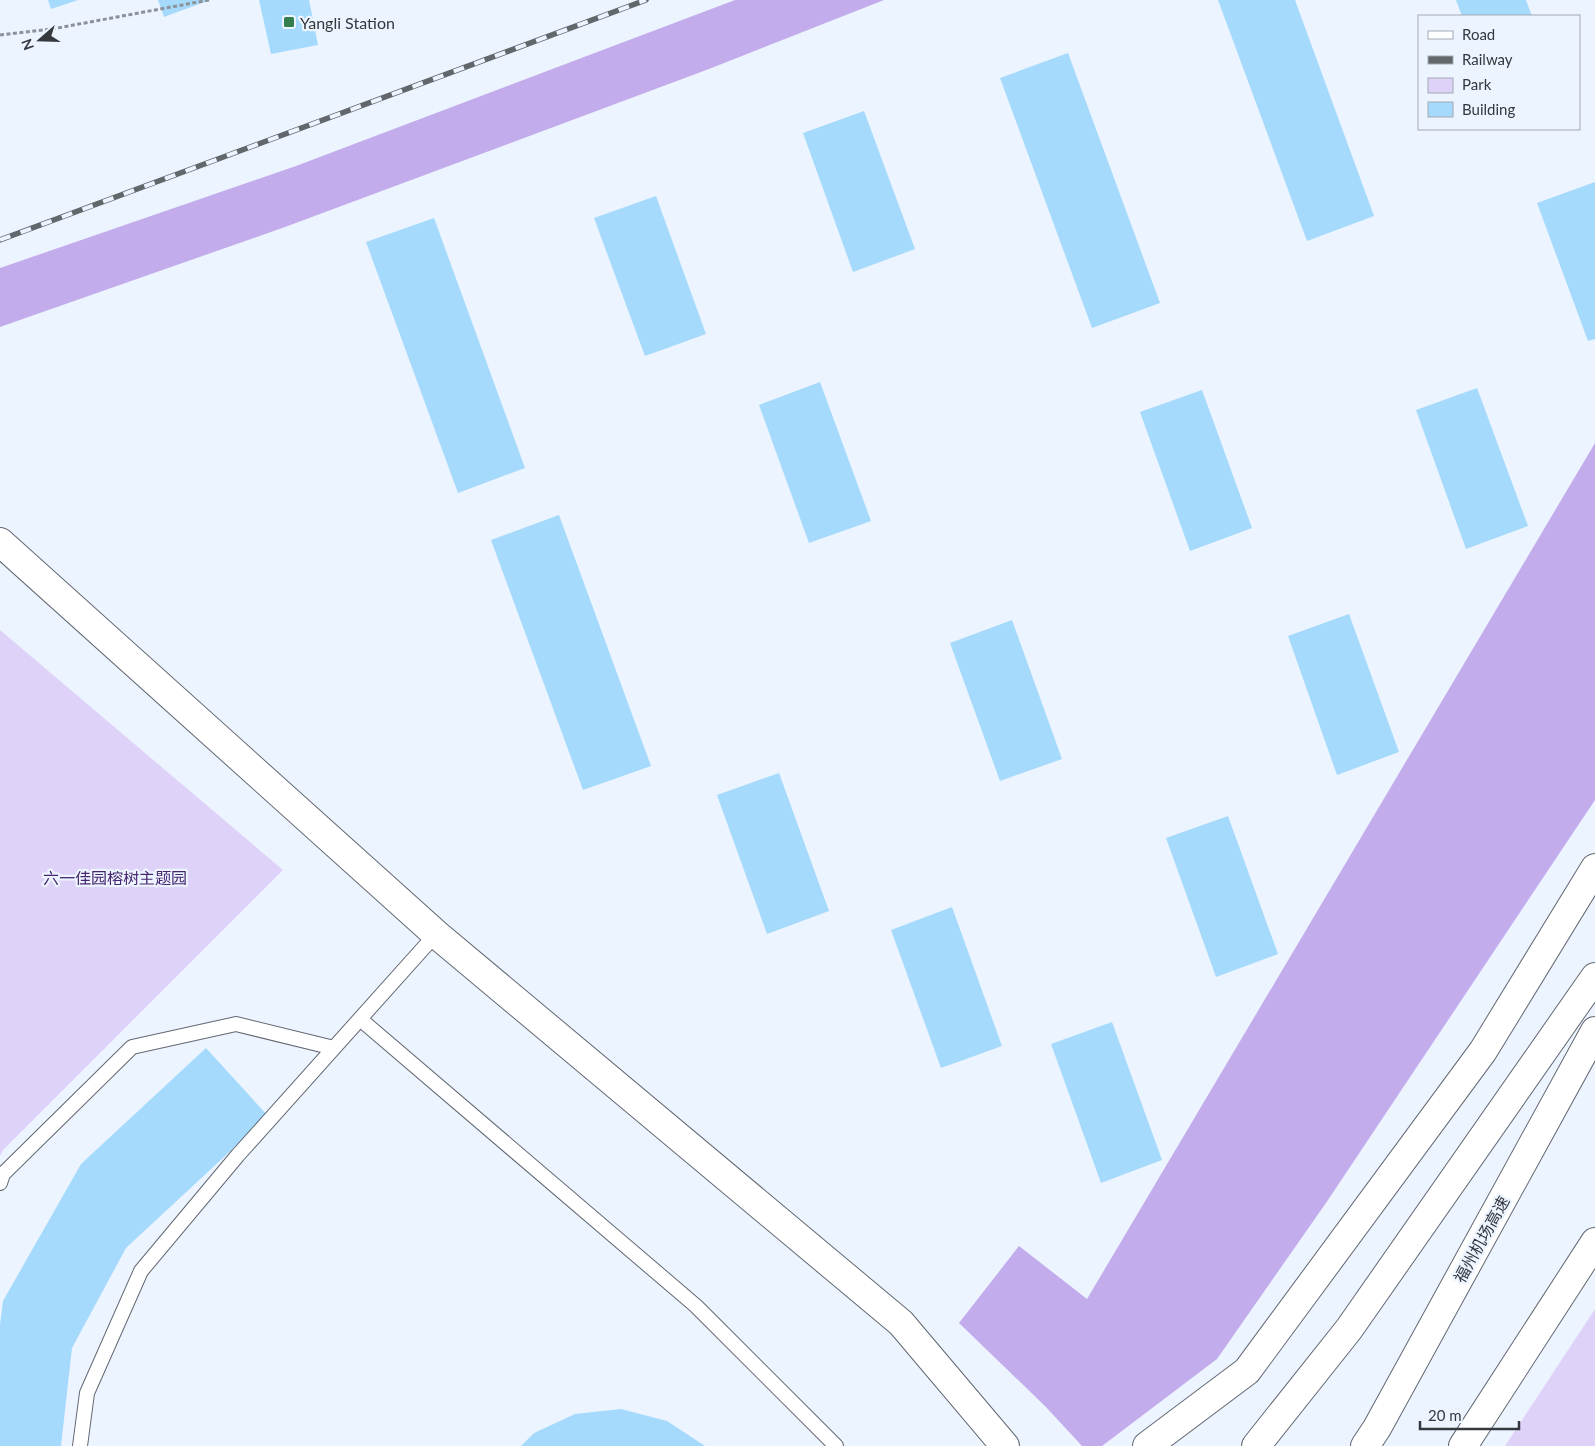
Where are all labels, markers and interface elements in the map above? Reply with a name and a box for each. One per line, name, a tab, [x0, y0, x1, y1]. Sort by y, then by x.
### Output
place label: Yangli Station	[300, 13, 395, 32]
north arrow	[15, 15, 65, 65]
marker: Yangli Station	[282, 15, 296, 29]
legend	[1418, 15, 1580, 130]
text: Road	[1462, 25, 1495, 43]
text: N	[17, 37, 37, 53]
text: Railway	[1462, 50, 1513, 68]
text: Park	[1462, 75, 1492, 93]
text: Building	[1462, 100, 1515, 118]
park label: 六一佳园榕树主题园	[43, 868, 187, 887]
street label: 福州机场高速	[1449, 1192, 1513, 1286]
scale bar	[1420, 1398, 1519, 1430]
text: 20 m	[1428, 1406, 1462, 1424]

